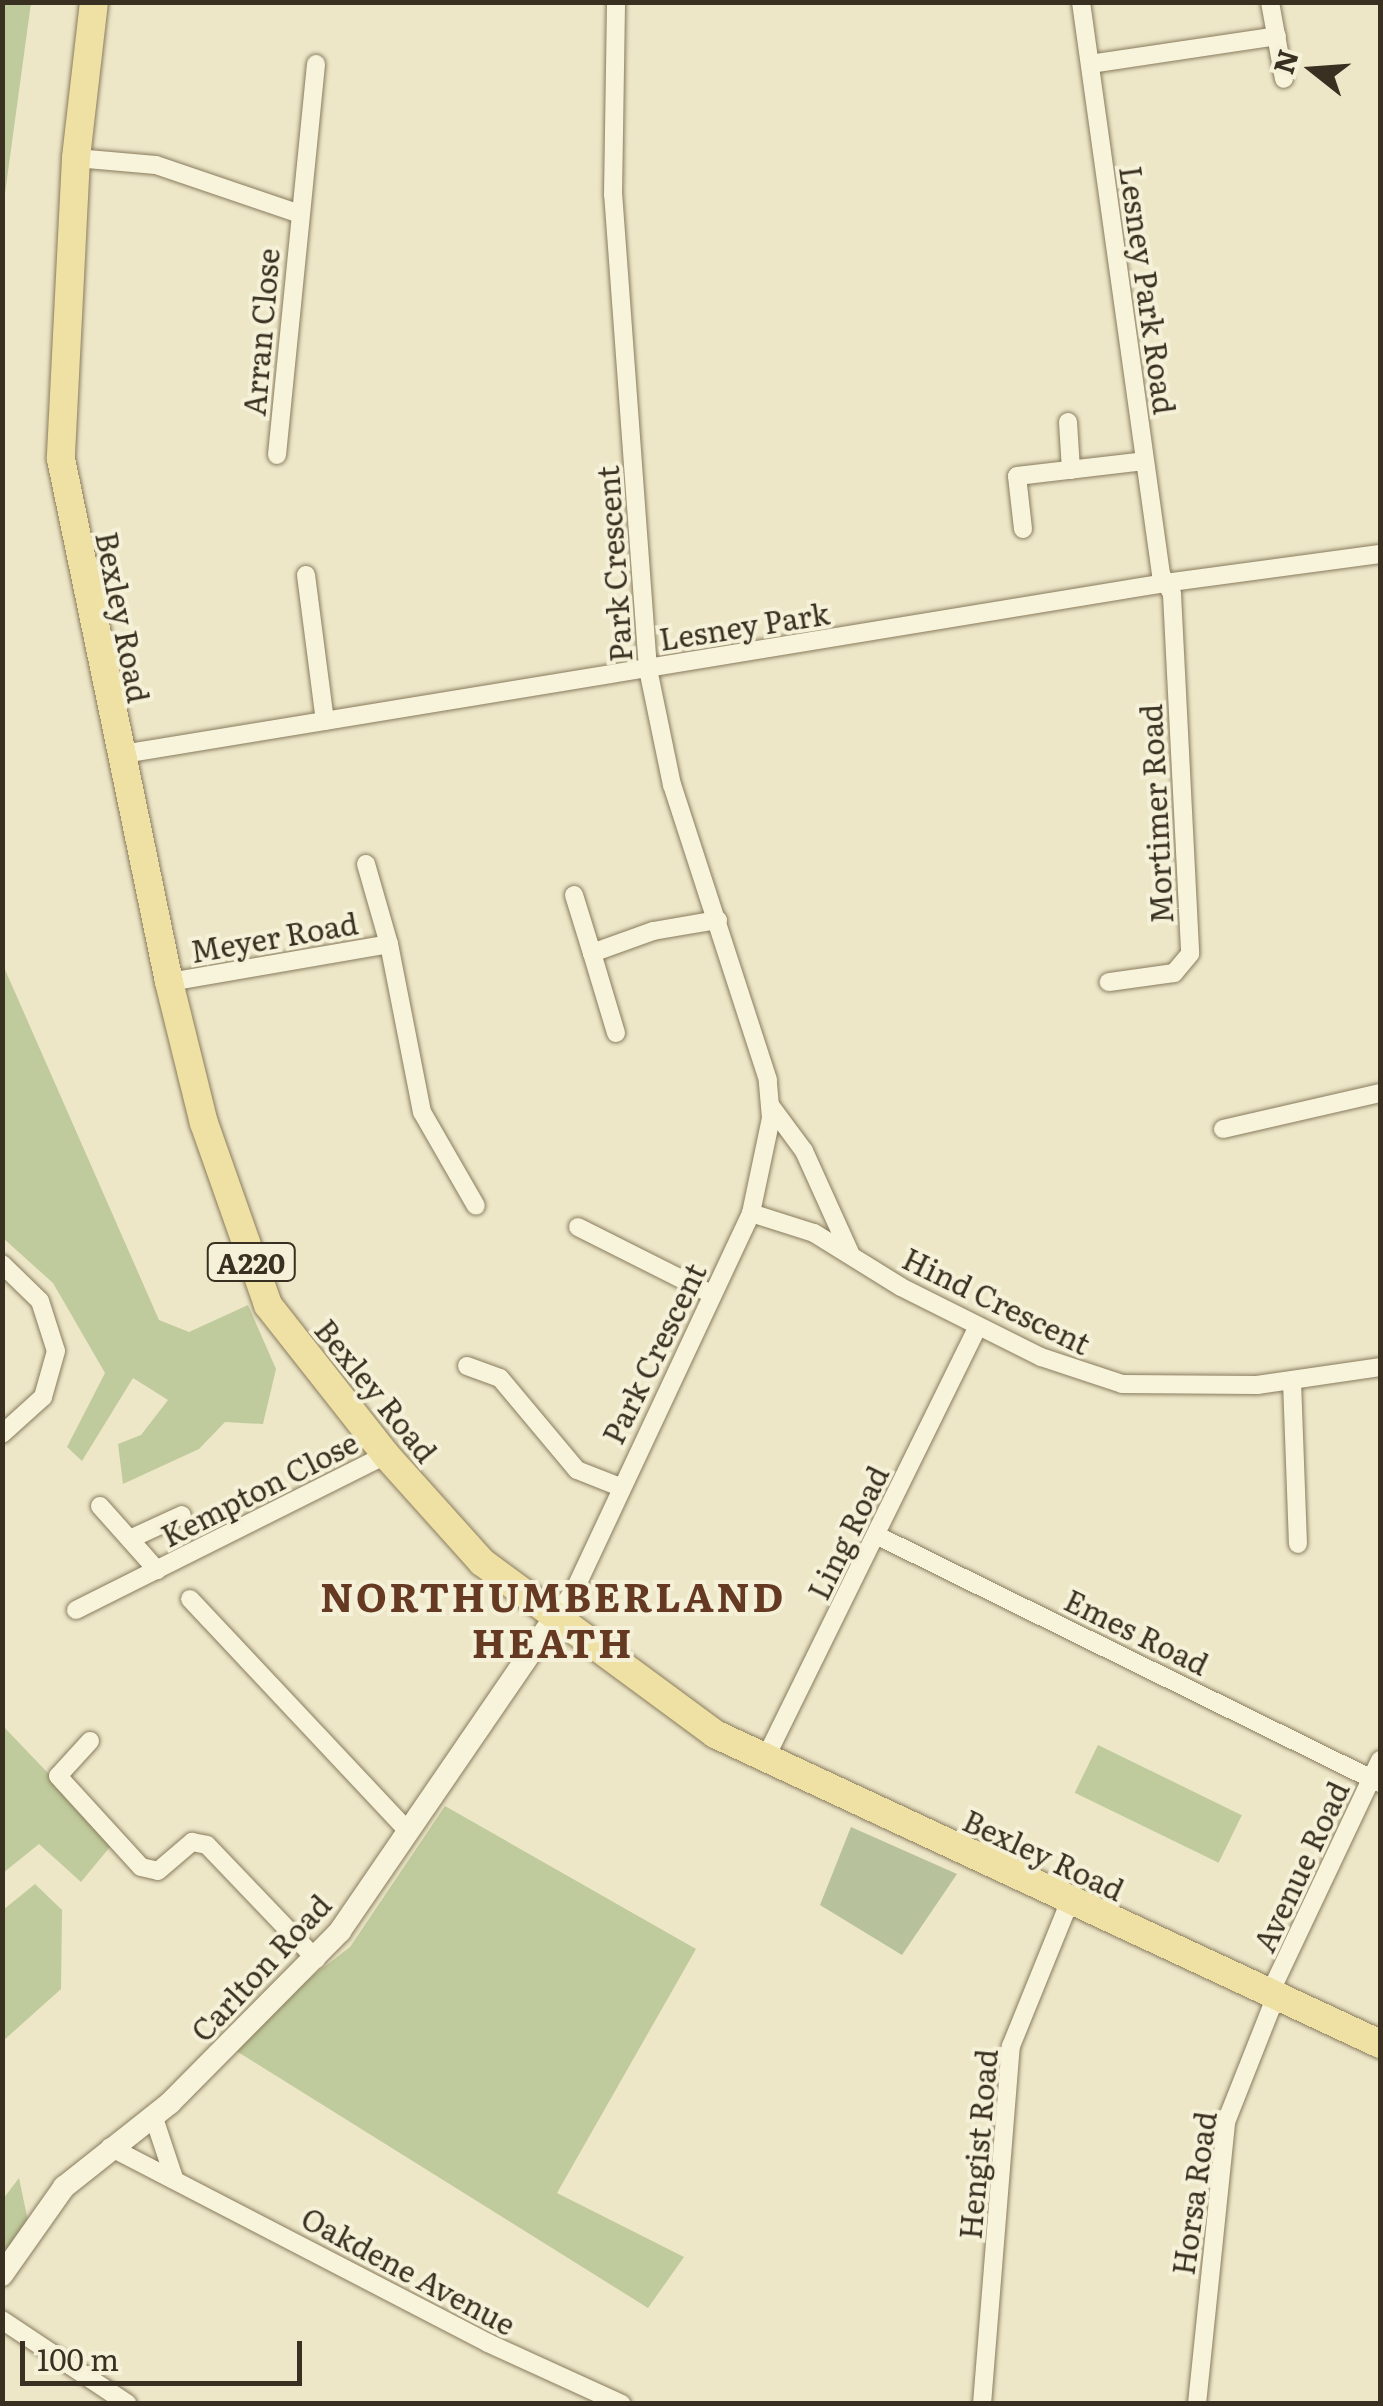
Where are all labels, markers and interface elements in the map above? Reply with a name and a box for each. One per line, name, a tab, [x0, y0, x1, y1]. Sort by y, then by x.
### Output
north arrow	[1263, 20, 1363, 120]
text: N	[1261, 44, 1308, 79]
street label: Lesney Park Road	[1114, 163, 1184, 417]
street label: Arran Close	[235, 247, 285, 417]
street label: Park Crescent	[588, 465, 638, 663]
street label: Bexley Road	[90, 529, 158, 705]
street label: Lesney Park	[656, 594, 832, 656]
street label: Mortimer Road	[1131, 703, 1179, 925]
street label: Meyer Road	[187, 904, 361, 968]
road number: A220	[206, 1239, 296, 1285]
street label: Hind Crescent	[897, 1239, 1097, 1361]
street label: Park Crescent	[594, 1257, 712, 1449]
street label: Bexley Road	[308, 1311, 446, 1469]
street label: Kempton Close	[155, 1423, 363, 1553]
street label: Ling Road	[799, 1459, 895, 1605]
district label: NORTHUMBERLAND HEATH	[320, 1571, 786, 1665]
street label: Emes Road	[1059, 1581, 1215, 1681]
street label: Avenue Road	[1245, 1775, 1355, 1957]
street label: Bexley Road	[958, 1801, 1130, 1907]
street label: Carlton Road	[183, 1886, 337, 2048]
street label: Hengist Road	[951, 2047, 1003, 2241]
street label: Horsa Road	[1164, 2109, 1222, 2277]
street label: Oakdene Avenue	[296, 2199, 522, 2341]
scale bar	[25, 2321, 308, 2383]
text: 100 m	[37, 2336, 119, 2380]

